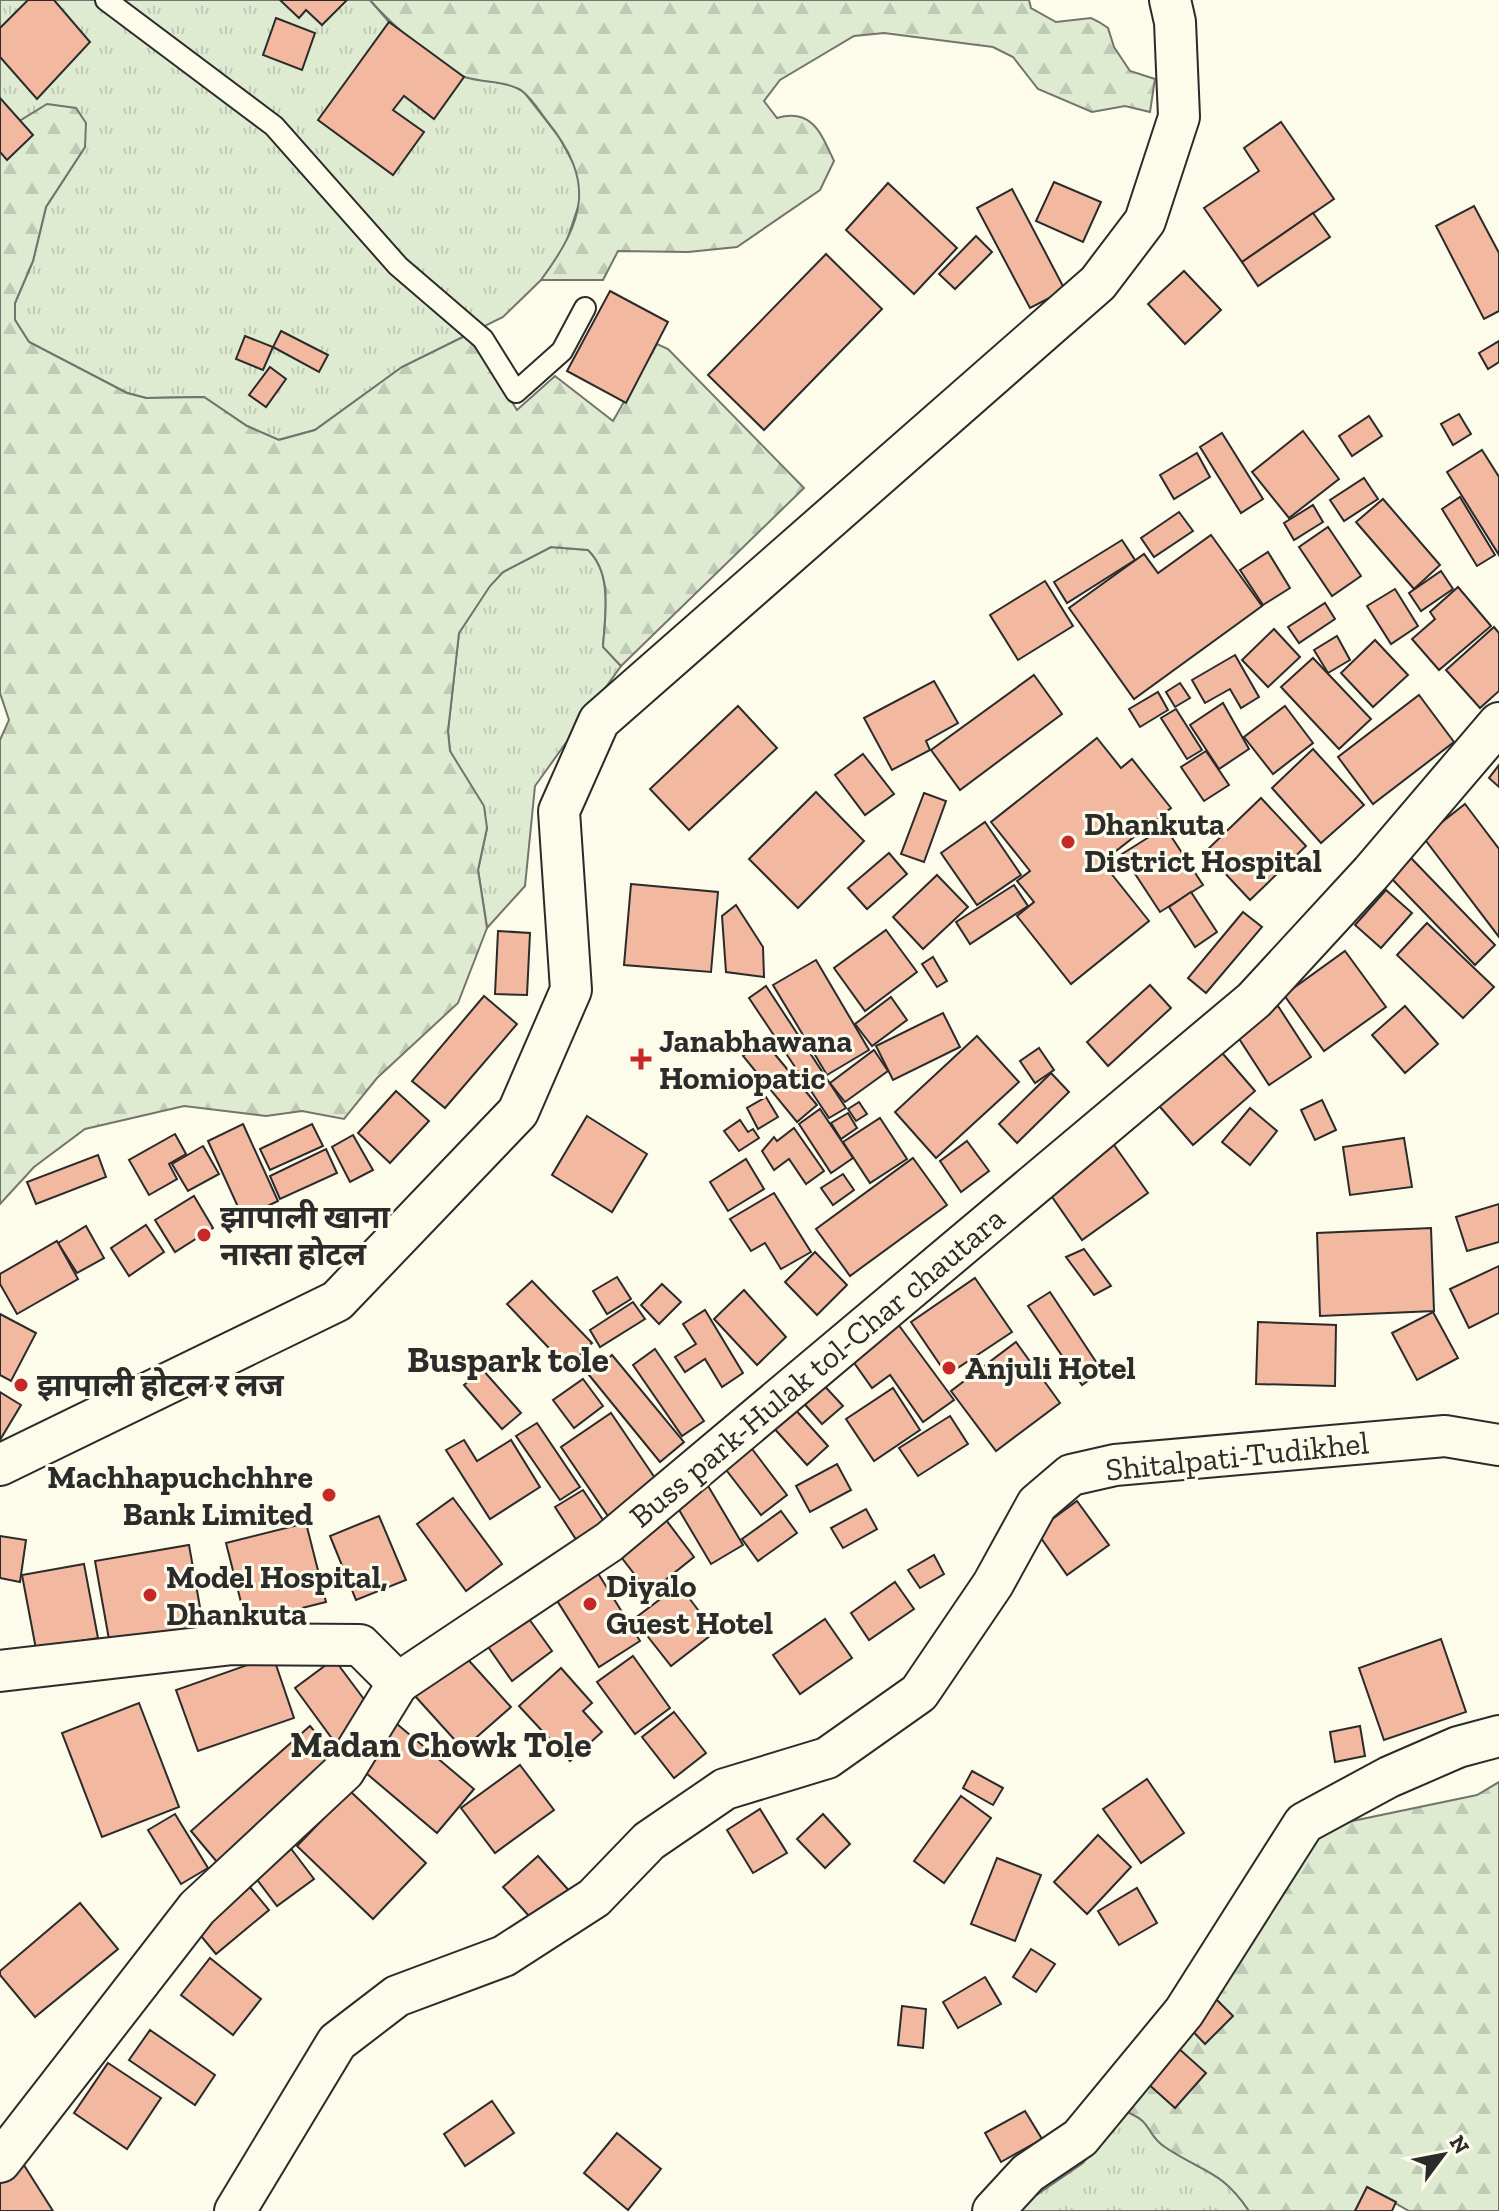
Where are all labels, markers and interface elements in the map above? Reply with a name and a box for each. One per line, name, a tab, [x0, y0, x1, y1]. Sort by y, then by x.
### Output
place label: Dhankuta District Hospital	[1084, 805, 1322, 880]
marker: Dhankuta District Hospital	[1059, 833, 1077, 851]
place label: Janabhawana Homiopatic	[659, 1022, 853, 1097]
marker: Janabhawana Homiopatic	[630, 1048, 652, 1070]
place label: झापाली खाना नास्ता होटल	[220, 1198, 391, 1273]
street label: Buss park-Hulak tol-Char chautara	[622, 1199, 1012, 1535]
marker: झापाली खाना नास्ता होटल	[195, 1226, 213, 1244]
district label: Buspark tole	[407, 1338, 609, 1381]
place label: Anjuli Hotel	[965, 1349, 1136, 1387]
marker: Anjuli Hotel	[940, 1359, 958, 1377]
place label: झापाली होटल र लज	[37, 1366, 285, 1404]
marker: झापाली होटल र लज	[12, 1376, 30, 1394]
street label: Shitalpati-Tudikhel	[1104, 1423, 1370, 1489]
place label: Machhapuchchhre Bank Limited	[47, 1458, 313, 1533]
marker: Machhapuchchhre Bank Limited	[320, 1486, 338, 1504]
place label: Model Hospital, Dhankuta	[166, 1558, 388, 1633]
place label: Diyalo Guest Hotel	[606, 1567, 773, 1642]
marker: Model Hospital, Dhankuta	[141, 1586, 159, 1604]
marker: Diyalo Guest Hotel	[581, 1595, 599, 1613]
district label: Madan Chowk Tole	[290, 1723, 592, 1766]
north arrow	[1403, 2115, 1483, 2195]
text: N	[1444, 2130, 1476, 2159]

